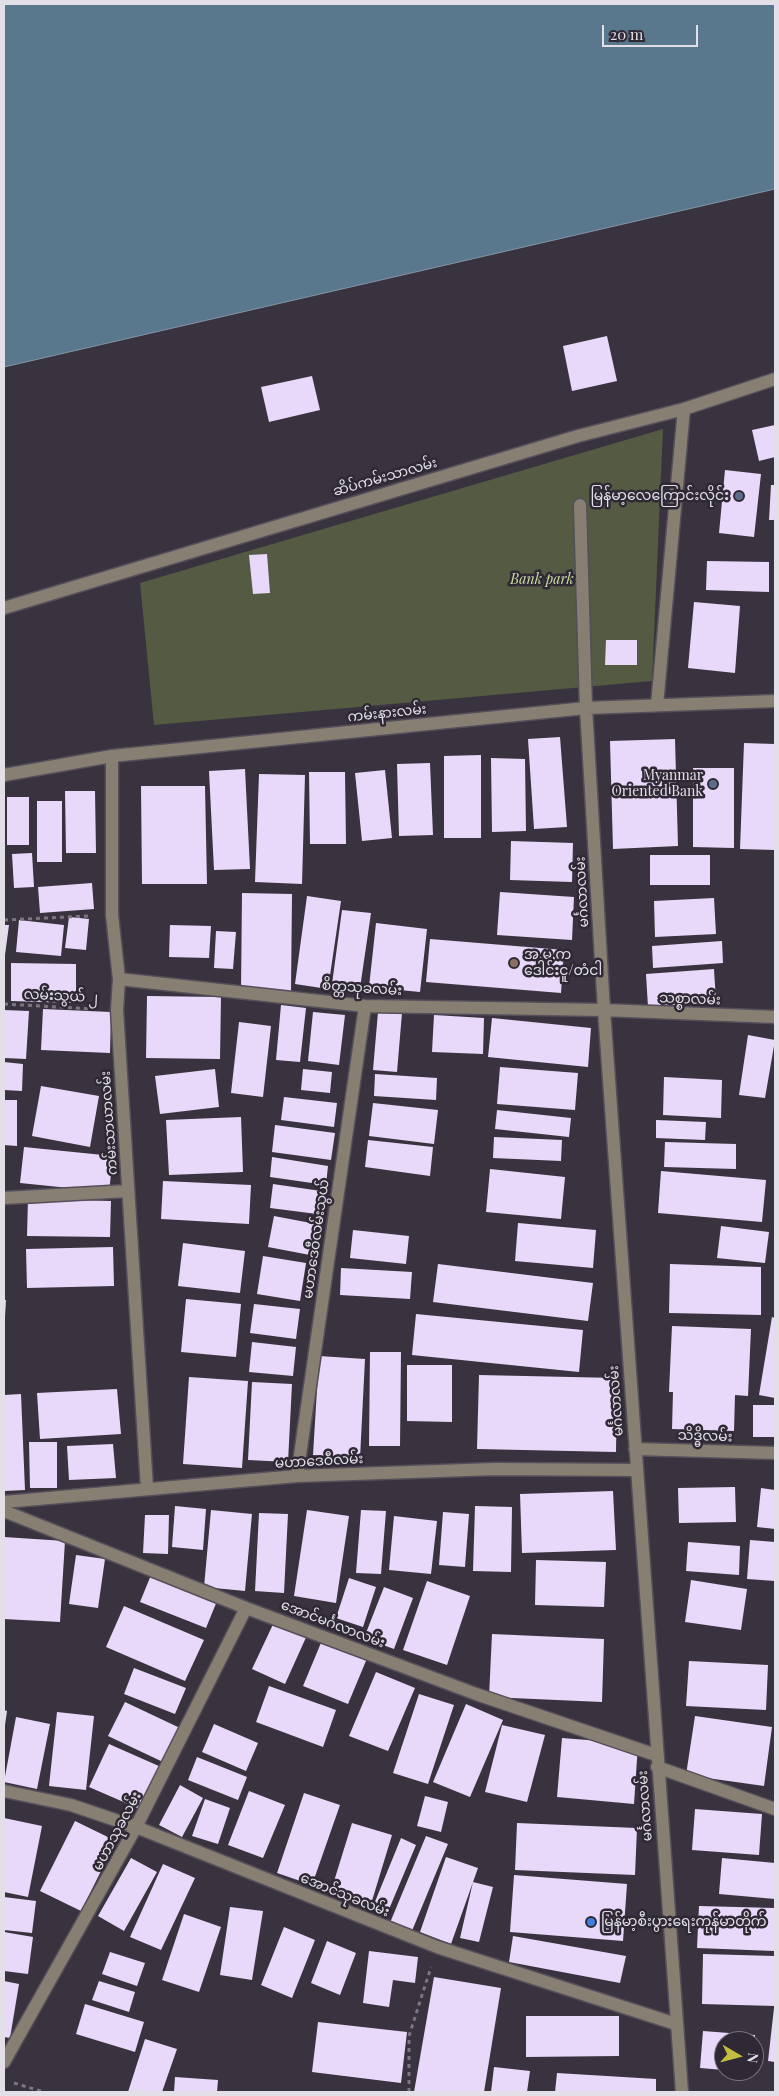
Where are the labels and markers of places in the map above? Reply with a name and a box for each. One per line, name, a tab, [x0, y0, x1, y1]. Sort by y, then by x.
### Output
place label: မြန်မာ့လေကြောင်းလိုင်း	[590, 488, 729, 504]
marker: မြန်မာ့လေကြောင်းလိုင်း	[733, 490, 745, 502]
place label: Myanmar Oriented Bank	[611, 768, 703, 800]
marker: Myanmar Oriented Bank	[707, 778, 719, 790]
place label: အ.မ.က ဒေါင်းငူ/တံငါ	[524, 947, 602, 980]
marker: အ.မ.က ဒေါင်းငူ/တံငါ	[508, 957, 520, 969]
place label: မြန်မာ့စီးပွားရေးကုန်မာတိုက်	[601, 1914, 767, 1930]
marker: မြန်မာ့စီးပွားရေးကုန်မာတိုက်	[585, 1916, 597, 1928]

